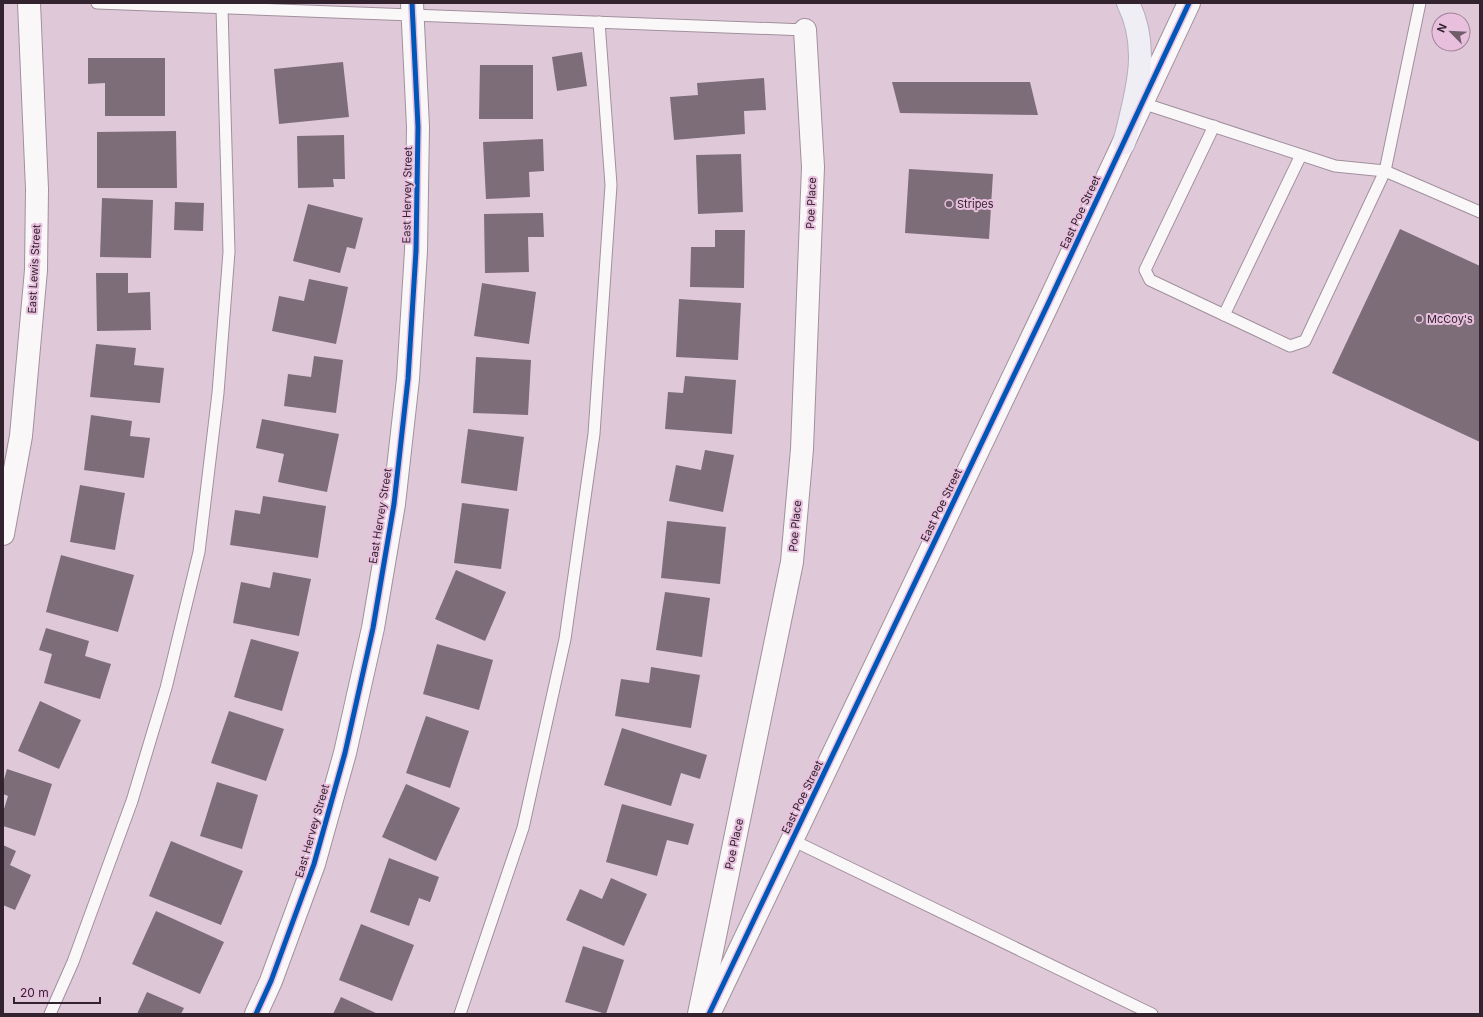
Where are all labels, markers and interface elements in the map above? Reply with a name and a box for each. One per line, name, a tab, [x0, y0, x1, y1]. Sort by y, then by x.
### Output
north arrow	[1431, 12, 1471, 52]
text: N	[1434, 21, 1450, 35]
street label: East Hervey Street	[399, 146, 415, 243]
street label: East Poe Street	[1057, 173, 1103, 251]
street label: Poe Place	[803, 177, 819, 229]
place label: Stripes	[957, 197, 994, 211]
marker: Stripes	[944, 199, 954, 209]
street label: East Lewis Street	[25, 224, 43, 314]
place label: McCoy's	[1427, 312, 1473, 326]
marker: McCoy's	[1414, 314, 1424, 324]
street label: East Poe Street	[917, 466, 965, 544]
street label: East Hervey Street	[366, 467, 395, 565]
street label: Poe Place	[786, 500, 804, 552]
street label: East Poe Street	[778, 758, 826, 836]
street label: East Hervey Street	[292, 782, 332, 879]
street label: Poe Place	[722, 817, 746, 871]
scale bar	[14, 979, 100, 1005]
text: 20 m	[20, 985, 49, 1000]

